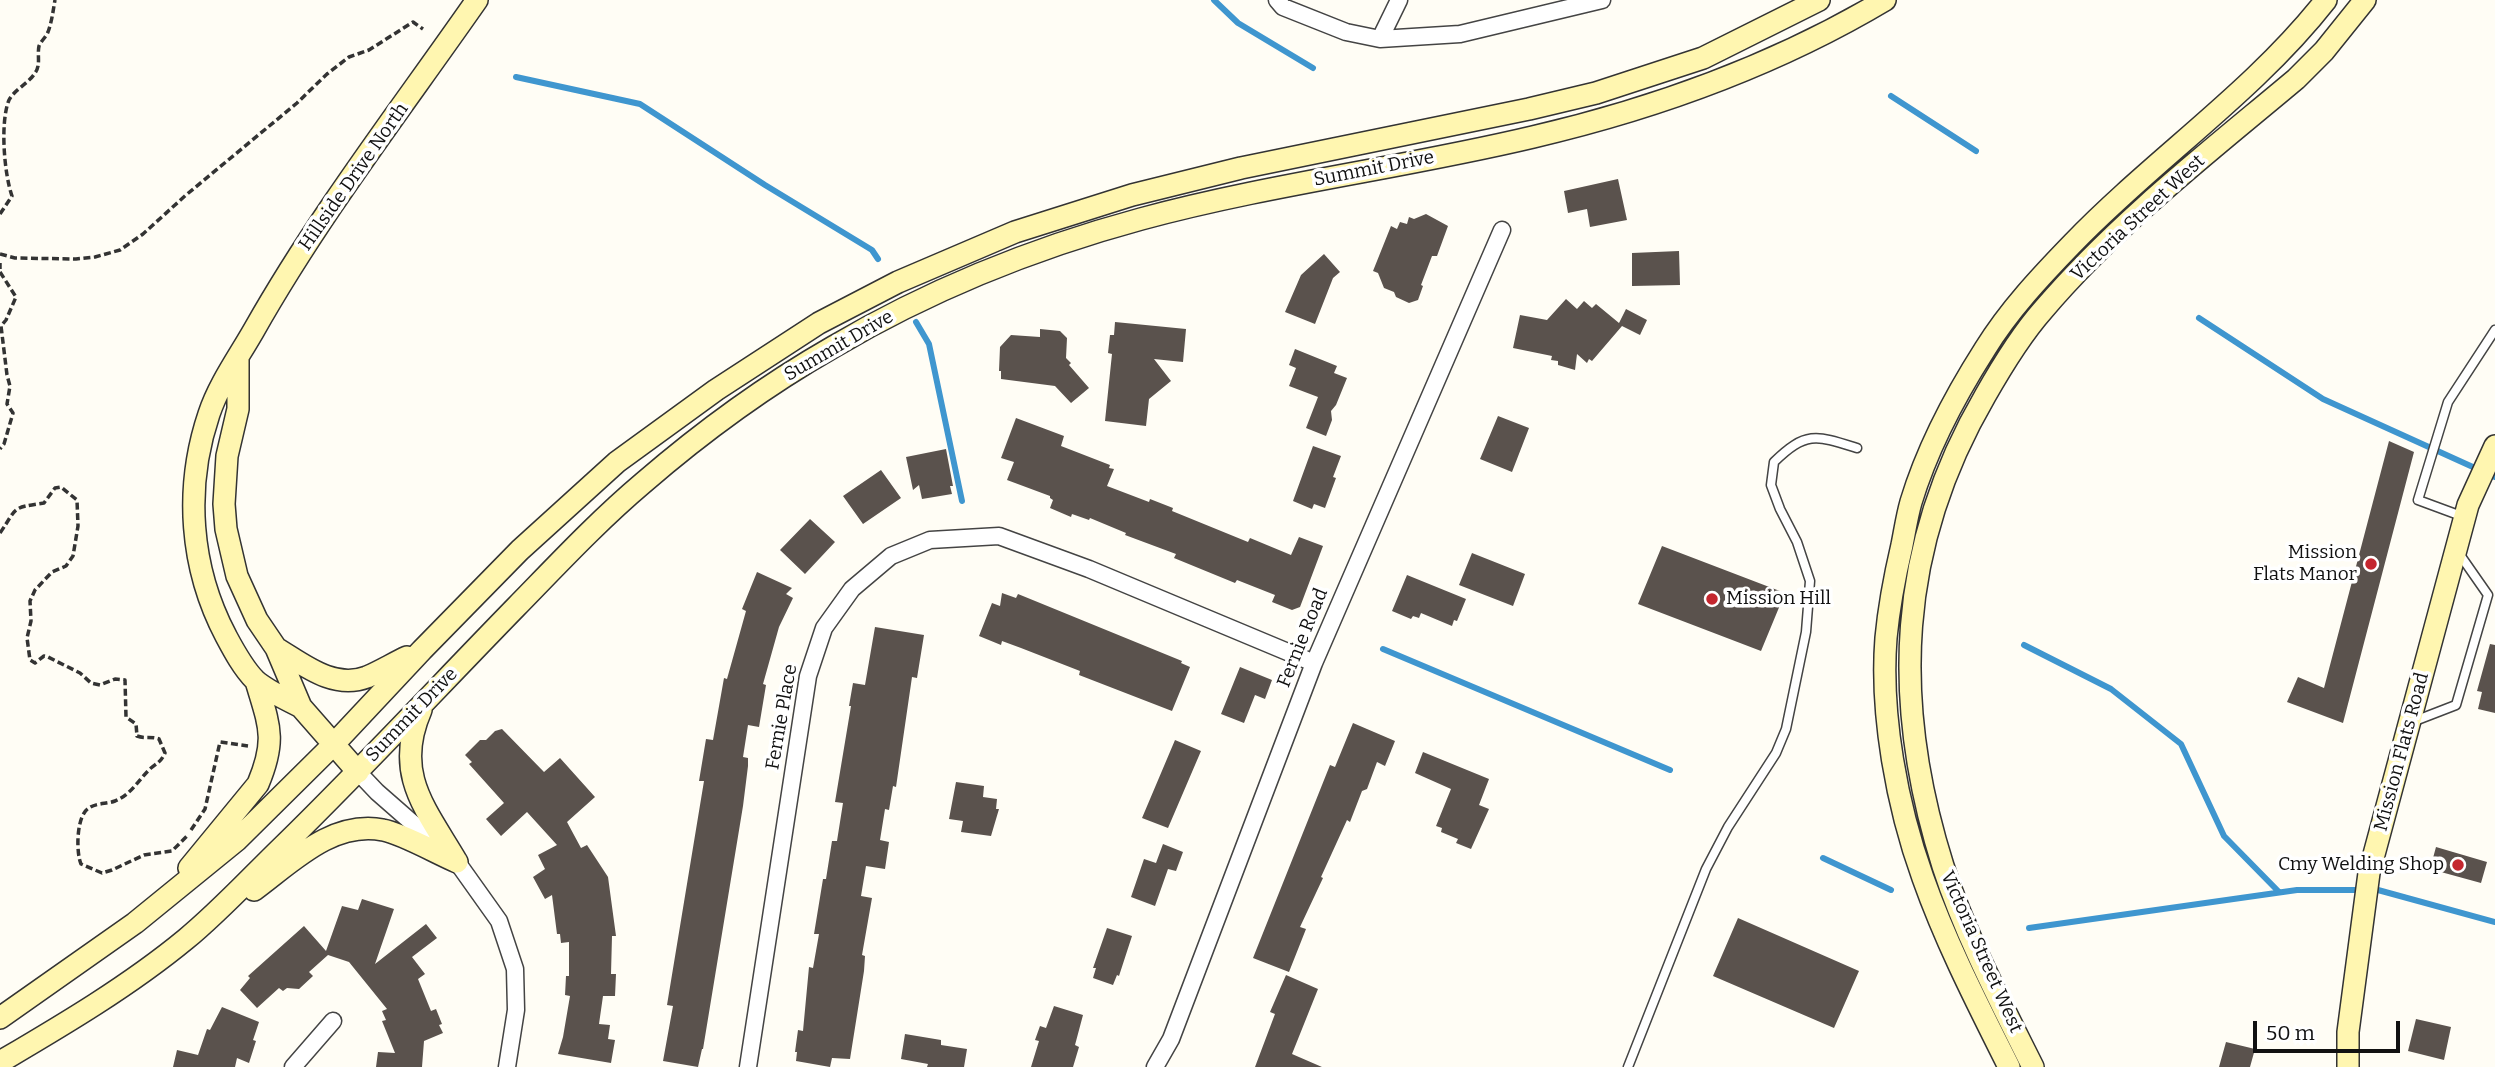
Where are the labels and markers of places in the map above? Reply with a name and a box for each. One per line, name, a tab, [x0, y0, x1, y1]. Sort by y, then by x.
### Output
place label: Mission Flats Manor	[2253, 542, 2357, 586]
marker: Mission Flats Manor	[2363, 556, 2379, 572]
place label: Mission Hill	[1726, 588, 1831, 610]
marker: Mission Hill	[1704, 591, 1720, 607]
place label: Cmy Welding Shop	[2278, 854, 2444, 876]
marker: Cmy Welding Shop	[2450, 857, 2466, 873]

